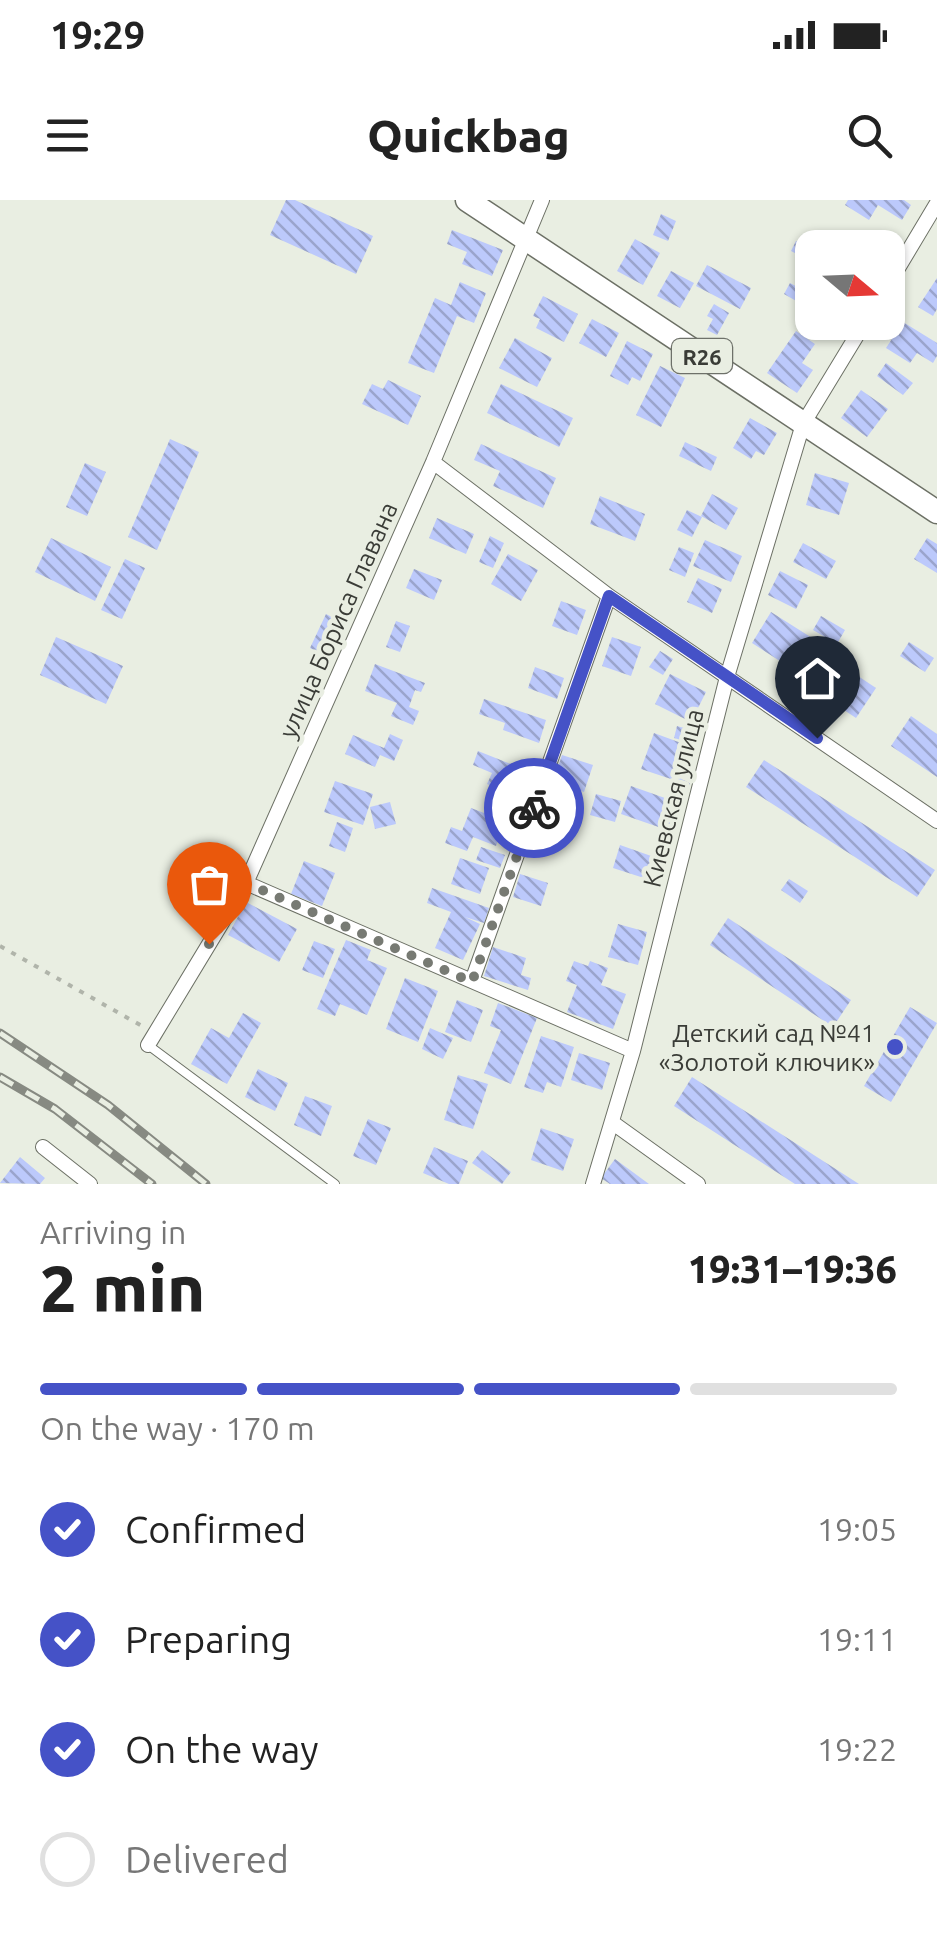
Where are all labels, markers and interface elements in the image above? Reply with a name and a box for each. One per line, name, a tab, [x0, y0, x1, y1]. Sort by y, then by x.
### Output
text: 19:29	[50, 14, 145, 56]
icon: menu	[40, 108, 95, 163]
icon: search	[842, 108, 897, 163]
text: Quickbag	[367, 110, 570, 161]
north arrow	[795, 230, 905, 340]
map controls	[795, 230, 905, 340]
road number: R26	[672, 339, 732, 373]
street label: улица Бориса Главана	[273, 498, 403, 742]
pin	[775, 636, 860, 739]
icon: home	[790, 651, 845, 706]
street label: Киевская улица	[637, 706, 709, 890]
courier	[484, 758, 584, 858]
icon: bike	[507, 781, 562, 836]
pin	[167, 842, 252, 945]
icon: bag	[182, 857, 237, 912]
place label: Детский сад №41 «Золотой ключик»	[659, 1019, 875, 1076]
marker: Детский сад №41 «Золотой ключик»	[884, 1036, 906, 1058]
text: Arriving in	[40, 1214, 186, 1250]
text: 19:31–19:36	[688, 1248, 897, 1290]
text: 2 min	[40, 1251, 205, 1324]
text: On the way · 170 m	[40, 1410, 315, 1446]
icon: check	[40, 1502, 95, 1557]
text: Confirmed	[125, 1508, 306, 1550]
text: 19:05	[817, 1511, 897, 1547]
icon: check	[40, 1612, 95, 1667]
text: Preparing	[125, 1618, 292, 1660]
text: 19:11	[817, 1621, 897, 1657]
icon: check	[40, 1722, 95, 1777]
text: On the way	[125, 1728, 318, 1770]
text: 19:22	[817, 1731, 897, 1767]
text: Delivered	[125, 1838, 289, 1880]

